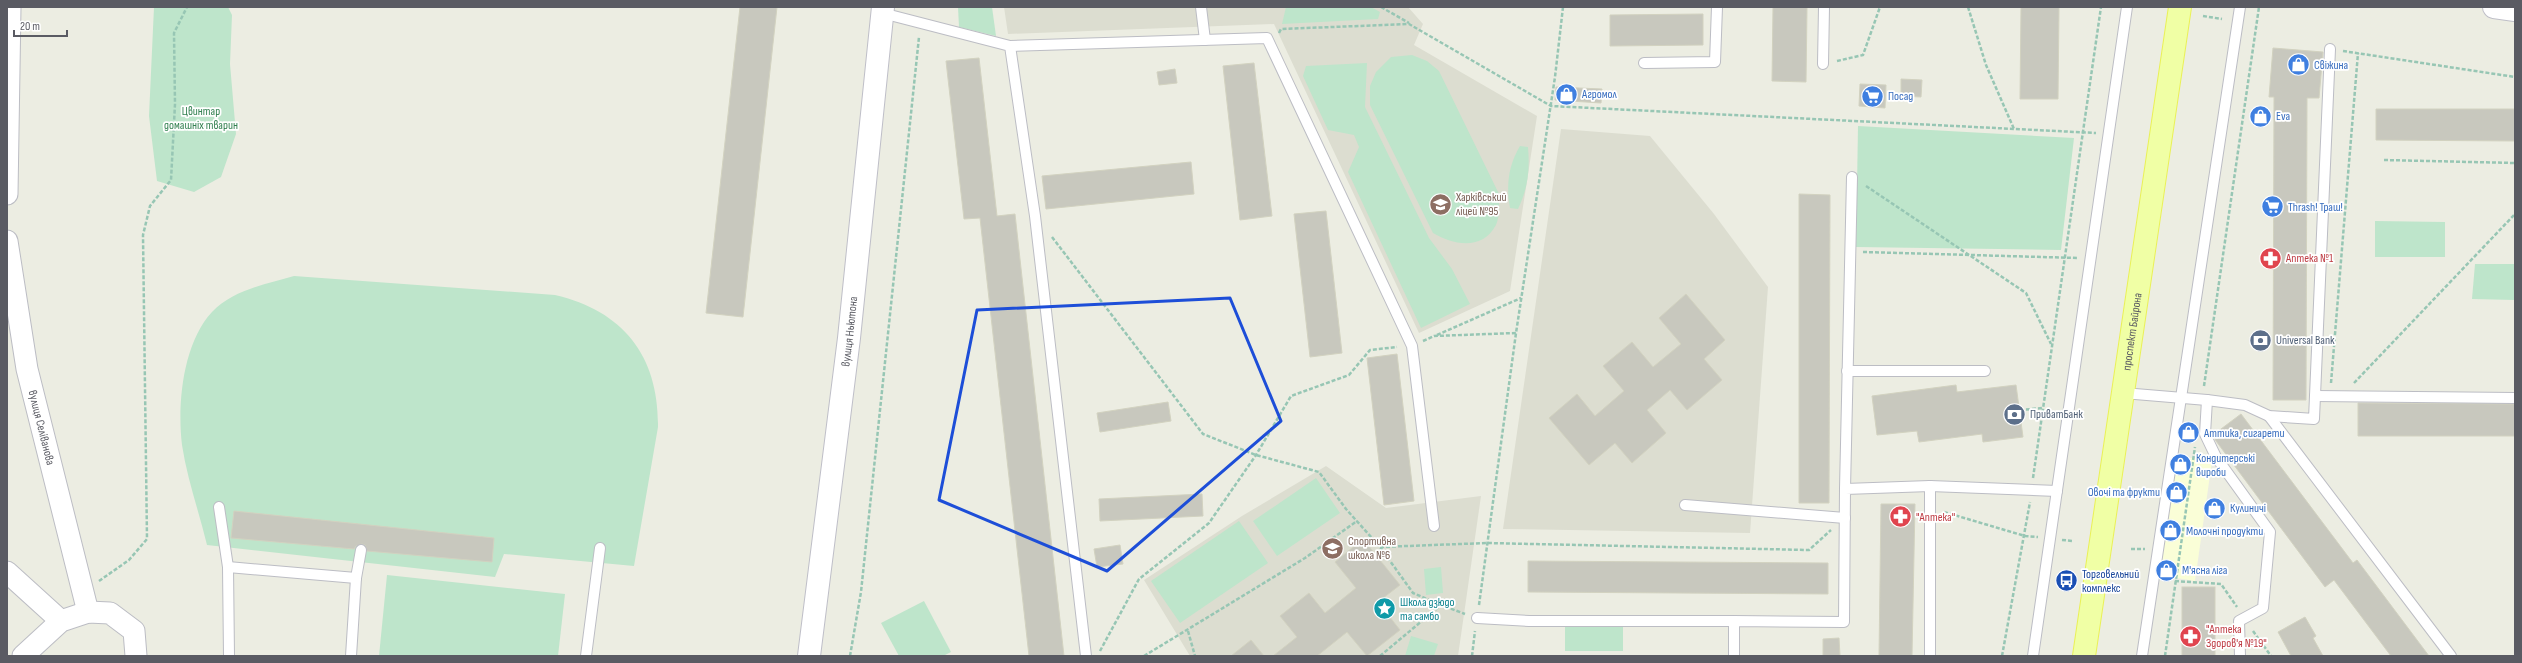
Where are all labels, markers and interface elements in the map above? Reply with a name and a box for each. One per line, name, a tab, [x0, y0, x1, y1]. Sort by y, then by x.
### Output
scale bar	[14, 12, 67, 38]
text: 20 m	[20, 19, 40, 34]
shop icon: Свіжина	[2286, 52, 2312, 78]
place label: Свіжина	[2314, 58, 2349, 73]
shop icon: Агромол	[1553, 81, 1579, 107]
supermarket icon: Посад	[1860, 83, 1886, 109]
place label: Агромол	[1581, 87, 1618, 102]
place label: Посад	[1888, 89, 1913, 104]
shop icon: Eva	[2247, 103, 2273, 129]
park label: Цвинтар домашніх тварин	[164, 104, 238, 133]
place label: Eva	[2276, 109, 2290, 124]
place label: Харківський ліцей №95	[1455, 190, 1506, 219]
school or university icon: Харківський ліцей №95	[1428, 191, 1454, 217]
supermarket icon: Thrash! Траш!	[2259, 194, 2285, 220]
place label: Thrash! Траш!	[2288, 200, 2343, 215]
pharmacy icon: Аптека №1	[2258, 245, 2284, 271]
place label: Аптека №1	[2285, 251, 2334, 266]
street label: проспект Байрона	[2119, 291, 2146, 371]
street label: вулиця Ньютона	[838, 295, 861, 368]
bank icon: Universal Bank	[2248, 327, 2274, 353]
place label: Universal Bank	[2276, 333, 2335, 348]
street label: вулиця Селіванова	[25, 389, 58, 467]
bank icon: ПриватБанк	[2001, 401, 2027, 427]
place label: ПриватБанк	[2030, 407, 2083, 422]
shop icon: Аттика, сигарети	[2176, 420, 2202, 446]
place label: Аттика, сигарети	[2203, 426, 2284, 441]
place label: Кондитерські вироби	[2196, 451, 2255, 480]
shop icon: Кондитерські вироби	[2167, 452, 2193, 478]
shop icon: Овочі та фрукти	[2163, 479, 2189, 505]
place label: Овочі та фрукти	[2088, 485, 2160, 500]
shop icon: Кулиничі	[2201, 495, 2227, 521]
place label: Кулиничі	[2230, 501, 2266, 516]
pharmacy icon: "Аптека"	[1888, 504, 1914, 530]
place label: "Аптека"	[1916, 510, 1955, 525]
shop icon: Молочні продукти	[2157, 518, 2183, 544]
place label: Молочні продукти	[2186, 524, 2263, 539]
place label: Спортивна школа №6	[1348, 534, 1397, 563]
school or university icon: Спортивна школа №6	[1320, 535, 1346, 561]
shop icon: М'ясна ліга	[2153, 557, 2179, 583]
place label: М'ясна ліга	[2182, 563, 2228, 578]
place label: Торговельний комплекс	[2082, 567, 2139, 596]
bus stop icon: Торговельний комплекс	[2054, 568, 2080, 594]
place label: Школа дзюдо та самбо	[1400, 595, 1455, 624]
place icon: Школа дзюдо та самбо	[1371, 596, 1397, 622]
place label: "Аптека Здоров'я №19"	[2206, 622, 2267, 651]
pharmacy icon: "Аптека Здоров'я №19"	[2178, 623, 2204, 649]

